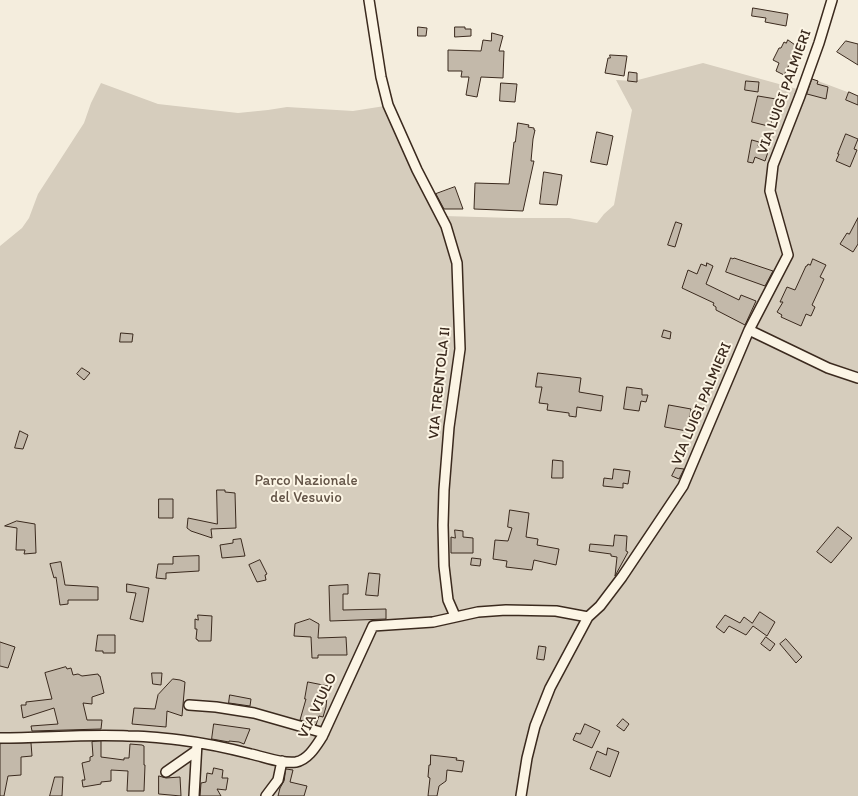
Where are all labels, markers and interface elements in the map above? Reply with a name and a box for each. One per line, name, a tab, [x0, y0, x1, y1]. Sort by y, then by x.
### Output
street label: VIA LUIGI PALMIERI	[754, 27, 816, 157]
street label: VIA TRENTOLA II	[425, 326, 455, 440]
street label: VIA LUIGI PALMIERI	[668, 340, 736, 468]
park label: Parco Nazionale del Vesuvio	[254, 472, 358, 507]
street label: VIA VIULO	[295, 671, 341, 741]

